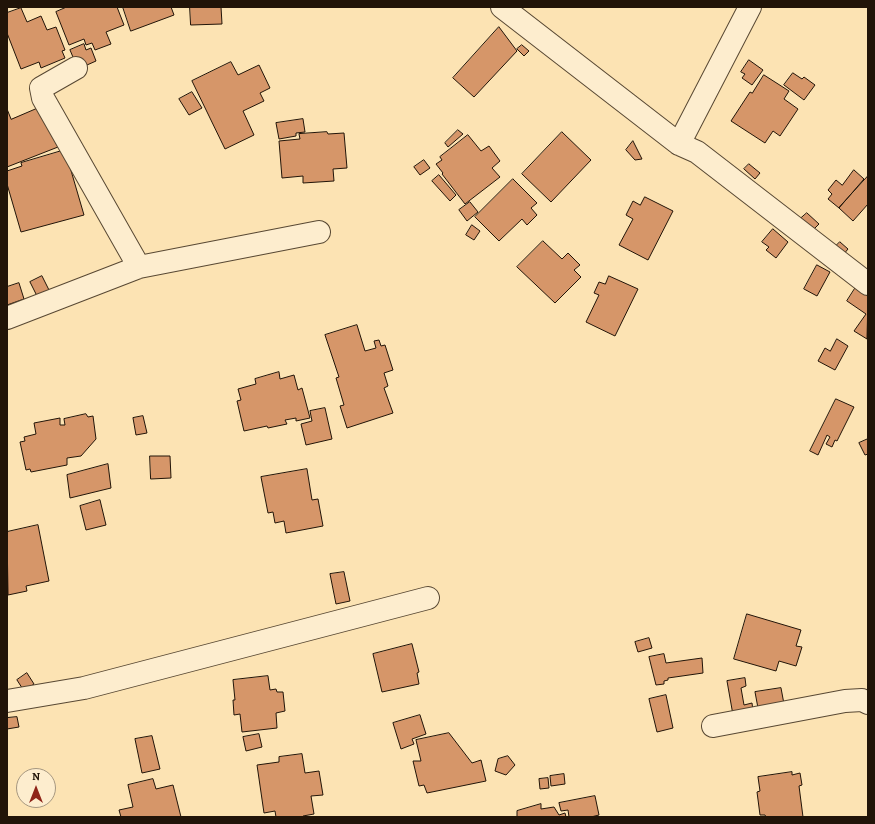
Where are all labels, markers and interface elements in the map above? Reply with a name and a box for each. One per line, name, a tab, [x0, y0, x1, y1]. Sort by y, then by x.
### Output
north arrow	[16, 768, 56, 808]
text: N	[32, 769, 40, 784]

